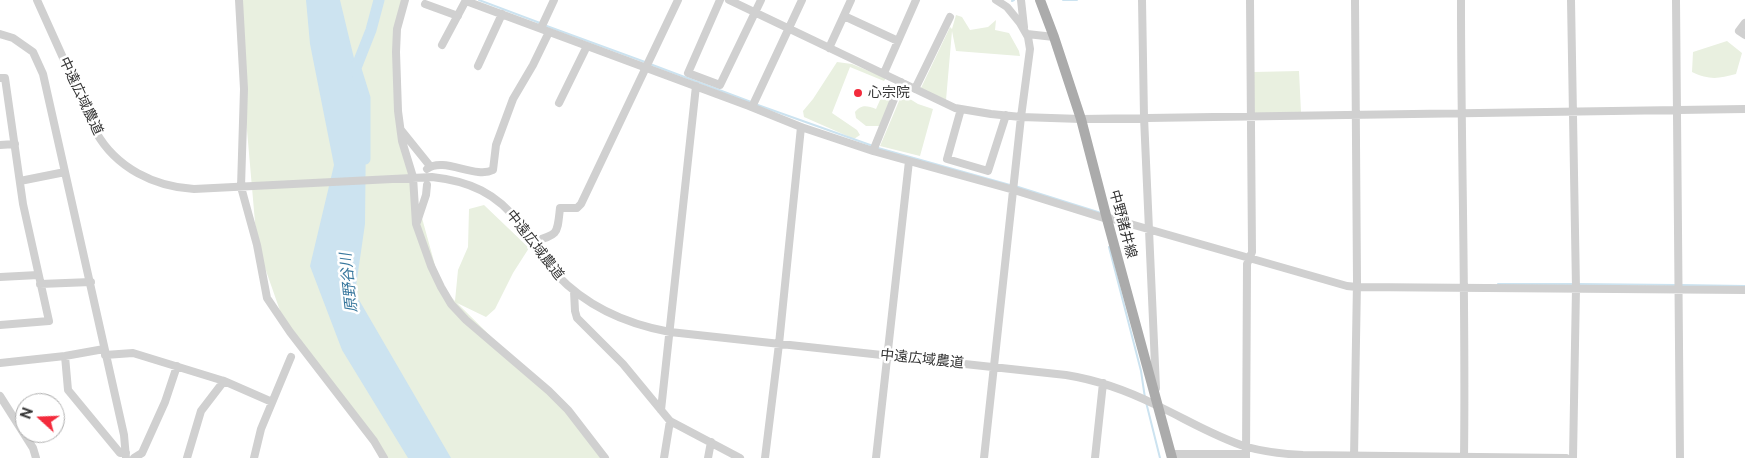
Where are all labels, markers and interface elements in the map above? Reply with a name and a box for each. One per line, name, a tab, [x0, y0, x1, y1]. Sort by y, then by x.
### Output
street label: 中遠広域農道	[56, 54, 106, 138]
place label: 心宗院	[868, 85, 910, 101]
marker: 心宗院	[852, 87, 864, 99]
street label: 中野諸井線	[1106, 188, 1140, 260]
street label: 中遠広域農道	[503, 207, 567, 283]
water label: 原野谷川	[337, 252, 361, 314]
street label: 中遠広域農道	[879, 346, 965, 372]
north arrow	[15, 393, 65, 443]
text: N	[17, 405, 36, 421]

